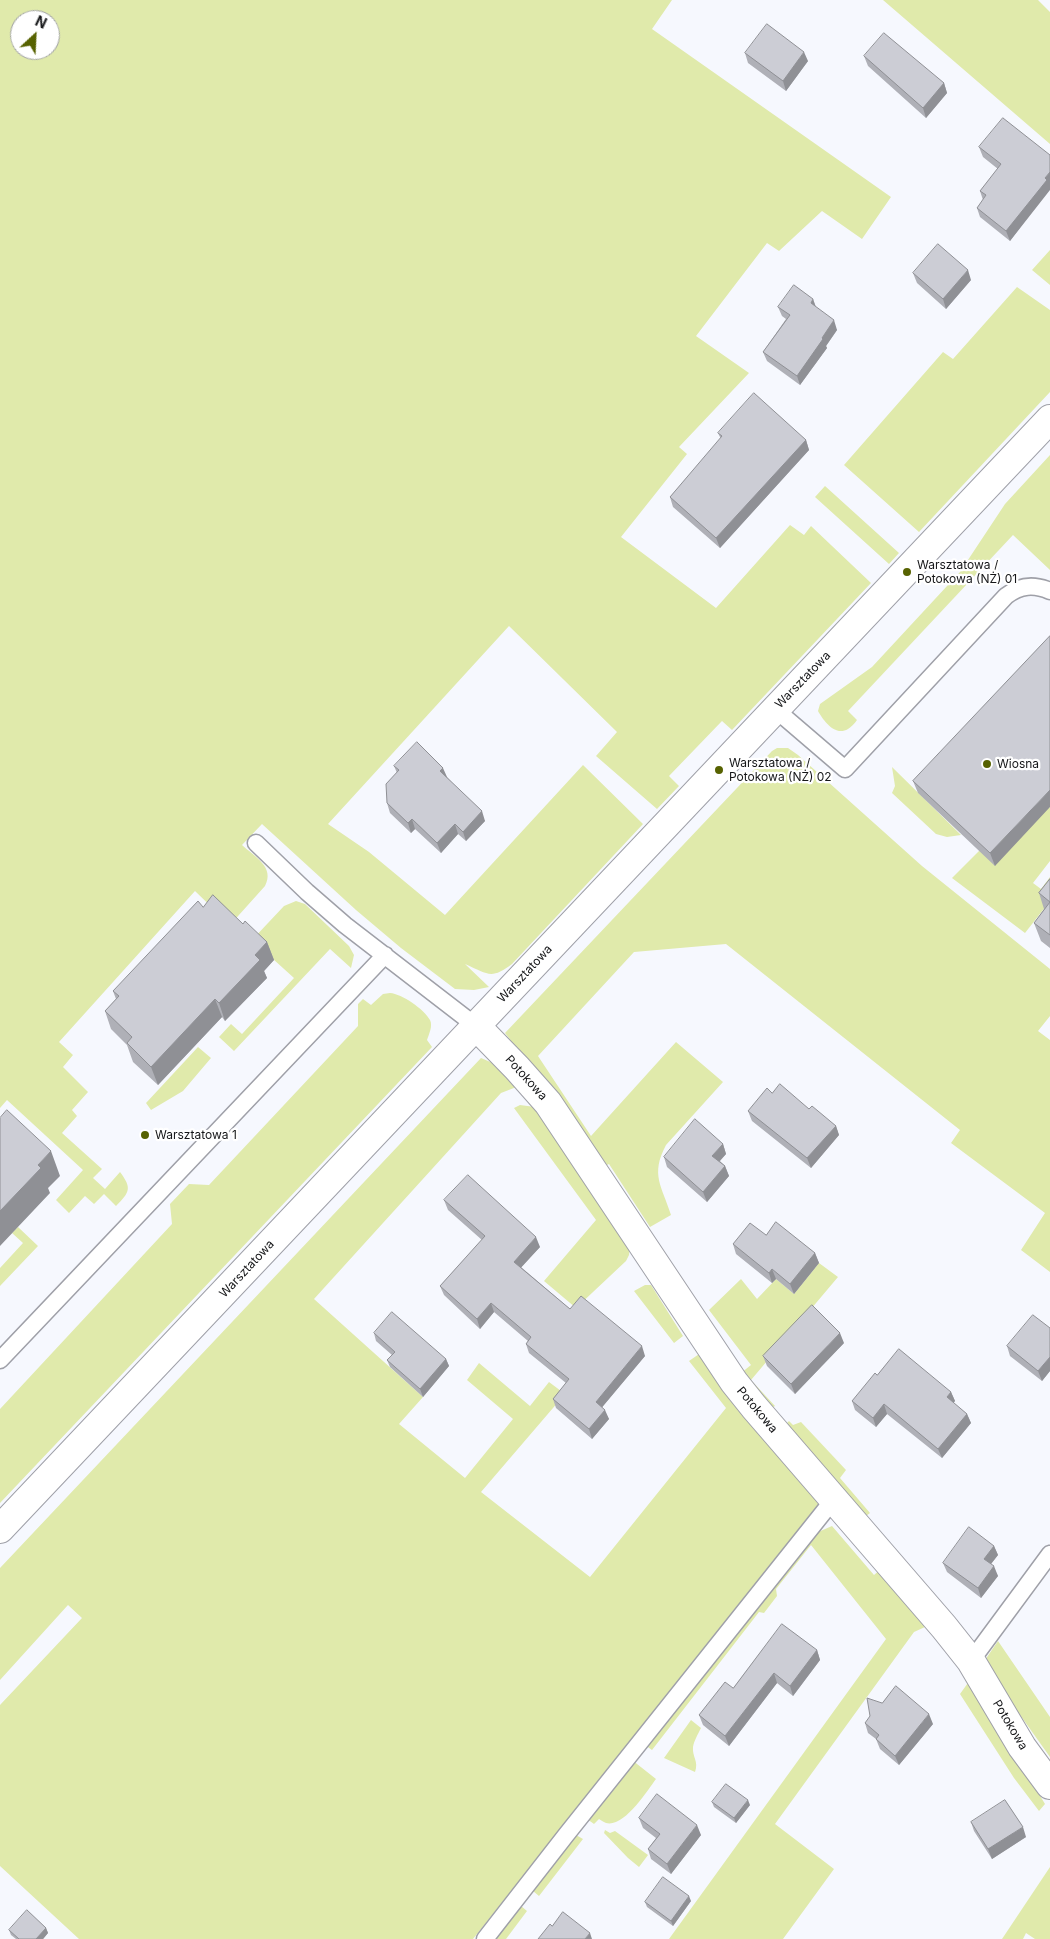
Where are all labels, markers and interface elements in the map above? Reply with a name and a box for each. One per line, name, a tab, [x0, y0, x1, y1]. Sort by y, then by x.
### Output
north arrow	[10, 10, 60, 60]
text: N	[33, 12, 50, 32]
place label: Warsztatowa / Potokowa (NŻ) 01	[917, 558, 1017, 586]
marker: Warsztatowa / Potokowa (NŻ) 01	[901, 566, 913, 578]
street label: Warsztatowa	[772, 649, 834, 711]
place label: Warsztatowa / Potokowa (NŻ) 02	[729, 756, 832, 784]
place label: Wiosna	[997, 757, 1039, 771]
marker: Wiosna	[981, 758, 993, 770]
marker: Warsztatowa / Potokowa (NŻ) 02	[713, 764, 725, 776]
street label: Warsztatowa	[495, 942, 555, 1006]
street label: Potokowa	[502, 1053, 550, 1103]
place label: Warsztatowa 1	[155, 1128, 237, 1142]
marker: Warsztatowa 1	[139, 1129, 151, 1141]
street label: Warsztatowa	[217, 1237, 277, 1301]
street label: Potokowa	[734, 1384, 780, 1436]
street label: Potokowa	[989, 1697, 1031, 1753]

